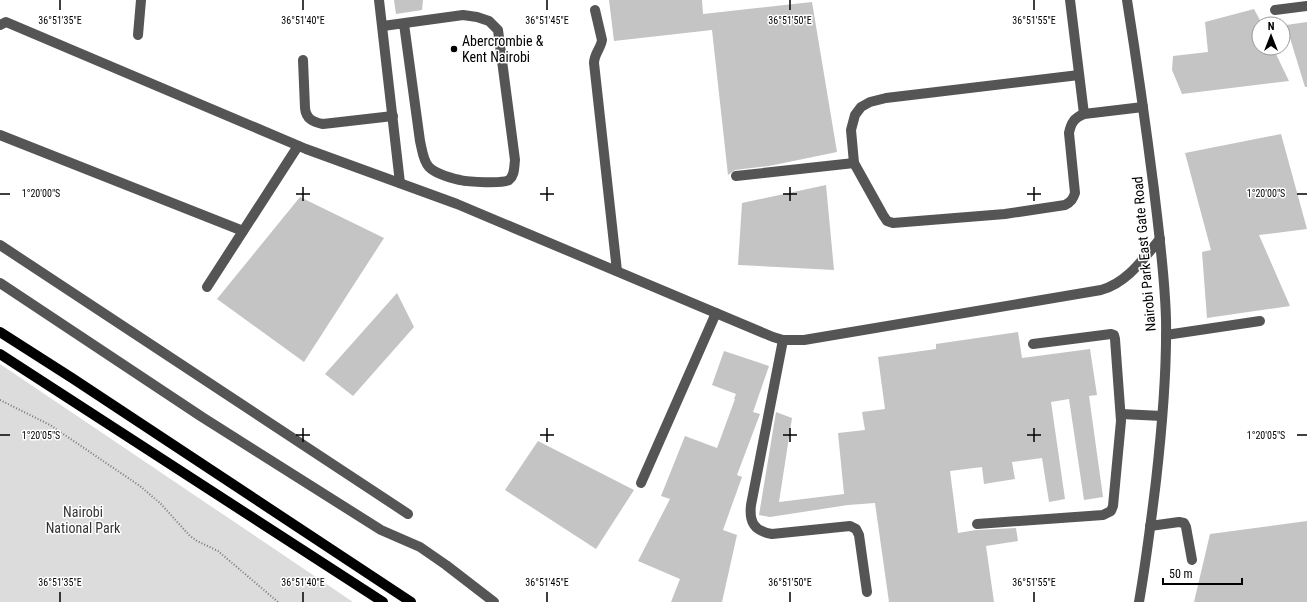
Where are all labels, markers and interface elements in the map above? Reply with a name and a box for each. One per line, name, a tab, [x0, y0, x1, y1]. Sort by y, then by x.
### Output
text: 36°51'35"E	[38, 15, 82, 26]
text: 36°51'40"E	[281, 15, 325, 26]
text: 36°51'45"E	[525, 15, 569, 26]
text: 36°51'50"E	[768, 15, 812, 26]
text: 36°51'55"E	[1012, 15, 1056, 26]
north arrow	[1251, 16, 1291, 56]
text: N	[1268, 20, 1275, 33]
place label: Abercrombie & Kent Nairobi	[462, 33, 544, 65]
marker: Abercrombie & Kent Nairobi	[449, 44, 459, 54]
street label: Nairobi Park East Gate Road	[1129, 176, 1159, 332]
text: 1°20'00"S	[22, 188, 60, 199]
text: 1°20'00"S	[1247, 188, 1285, 199]
text: 1°20'05"S	[22, 430, 60, 441]
text: 1°20'05"S	[1247, 430, 1285, 441]
park label: Nairobi National Park	[46, 504, 121, 536]
scale bar	[1163, 560, 1242, 586]
text: 50 m	[1169, 567, 1193, 581]
text: 36°51'35"E	[38, 577, 82, 588]
text: 36°51'40"E	[281, 577, 325, 588]
text: 36°51'45"E	[525, 577, 569, 588]
text: 36°51'50"E	[768, 577, 812, 588]
text: 36°51'55"E	[1012, 577, 1056, 588]

